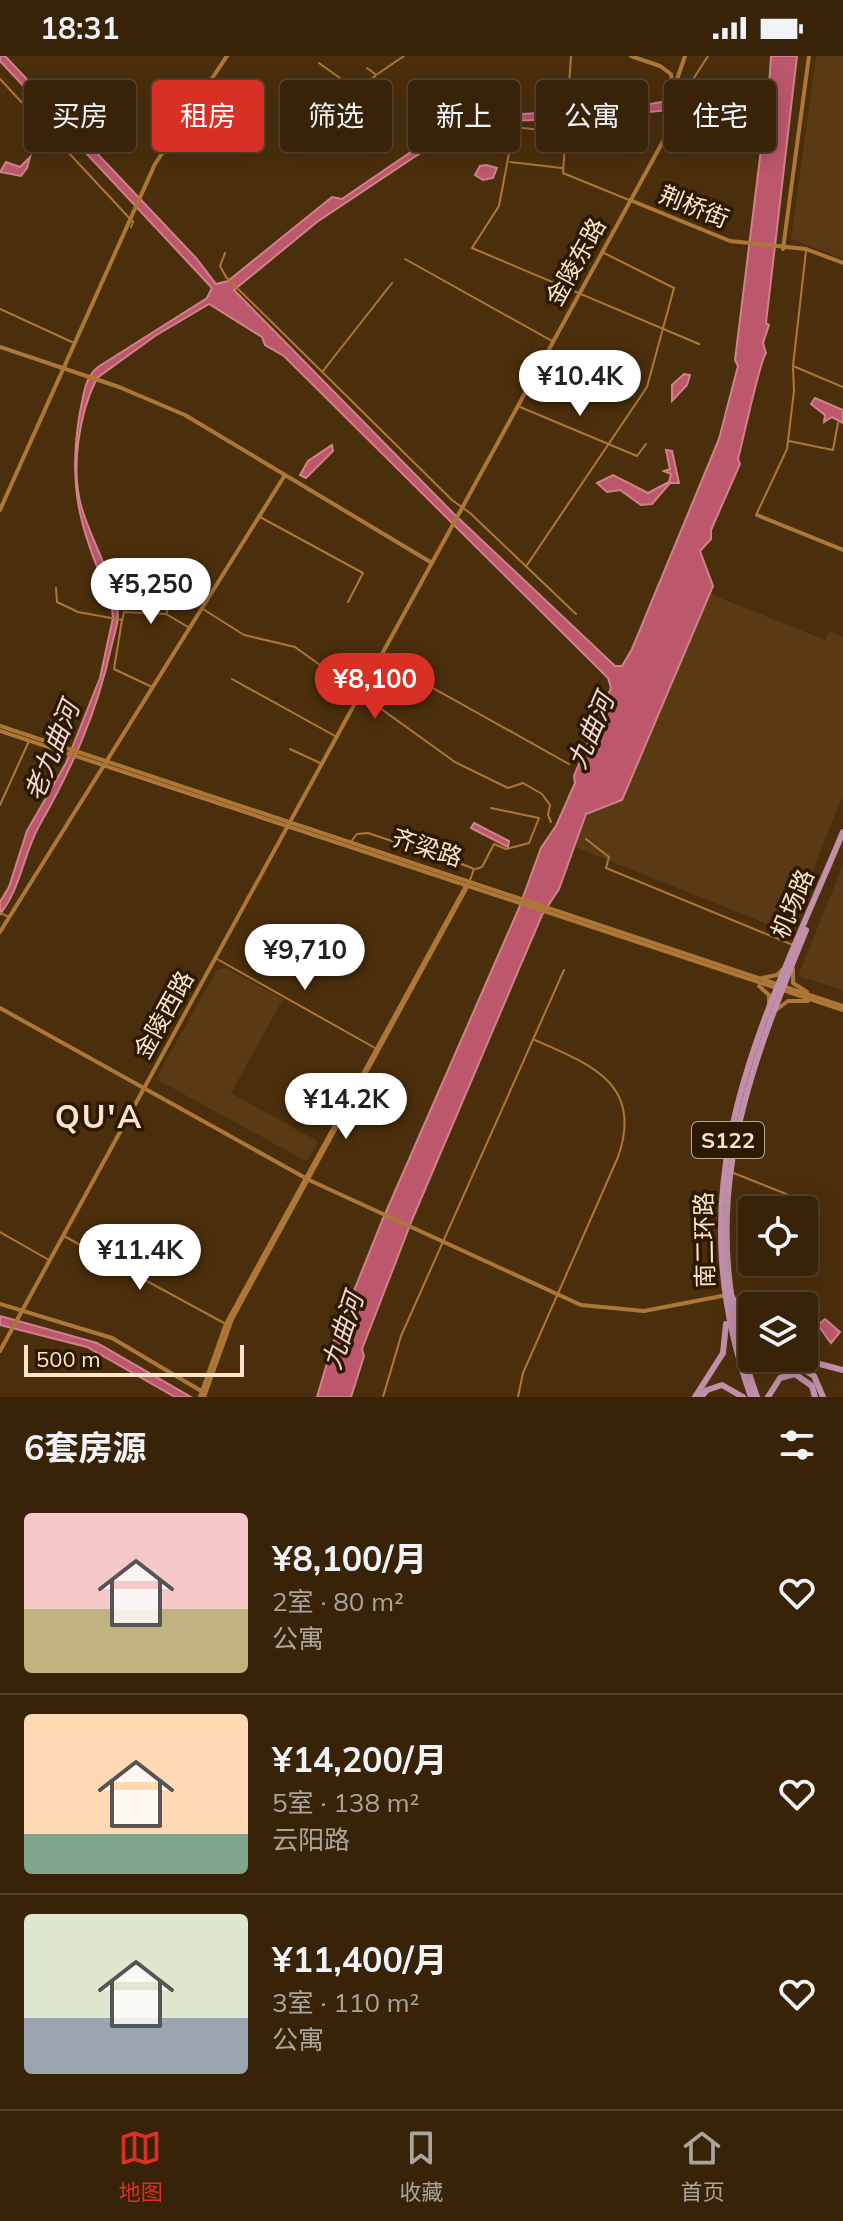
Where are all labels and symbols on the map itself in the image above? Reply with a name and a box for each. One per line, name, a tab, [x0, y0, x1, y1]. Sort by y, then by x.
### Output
street label: 荆桥街	[655, 179, 733, 233]
street label: 金陵东路	[539, 212, 612, 311]
pin: ¥10.4K	[515, 350, 645, 418]
pin: ¥5,250	[86, 558, 216, 626]
pin: ¥8,100	[310, 653, 440, 721]
water label: 九曲河	[560, 684, 623, 773]
water label: 老九曲河	[17, 692, 88, 805]
street label: 齐梁路	[388, 822, 466, 872]
street label: 机场路	[764, 865, 820, 943]
pin: ¥9,710	[240, 924, 370, 992]
street label: 金陵西路	[127, 965, 200, 1064]
pin: ¥14.2K	[281, 1073, 411, 1141]
district label: QU'A	[55, 1096, 143, 1136]
road number: S122	[692, 1122, 764, 1158]
street label: 南二环路	[688, 1192, 720, 1288]
pin: ¥11.4K	[75, 1224, 205, 1292]
water label: 九曲河	[315, 1284, 372, 1373]
scale bar	[24, 1341, 244, 1377]

